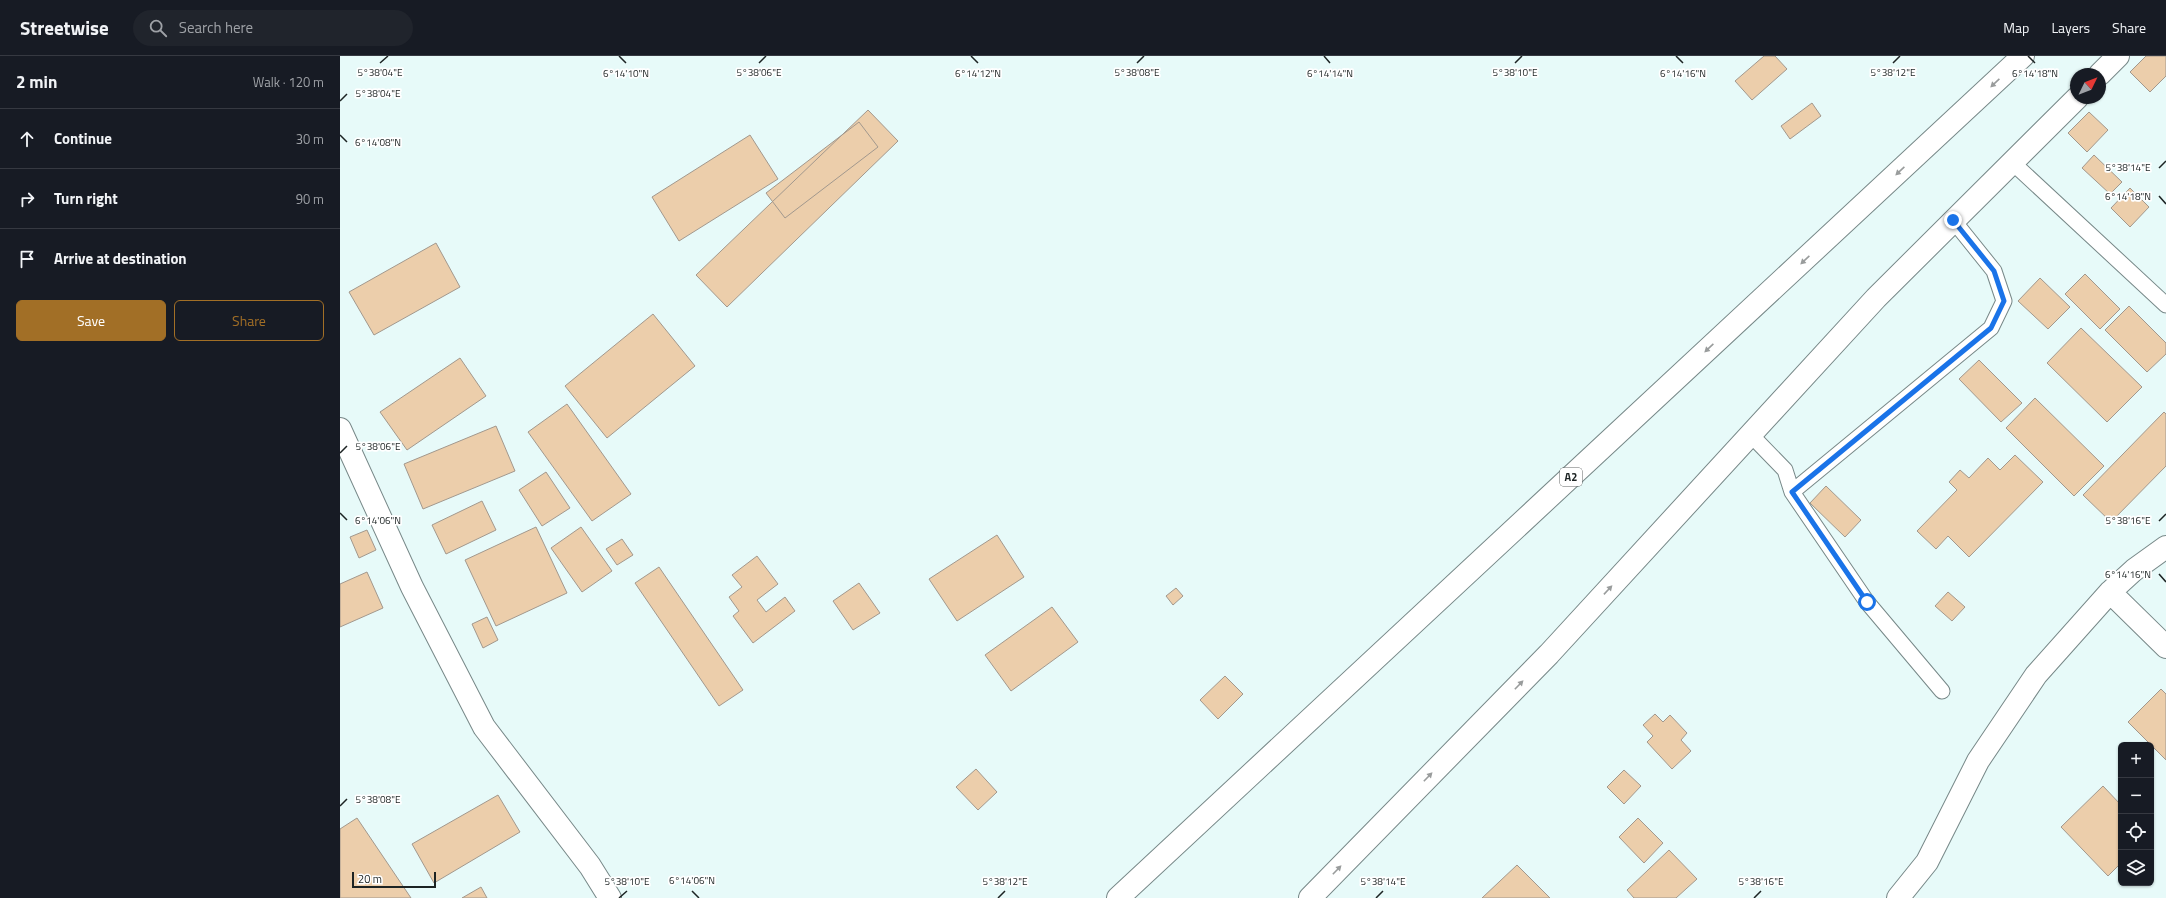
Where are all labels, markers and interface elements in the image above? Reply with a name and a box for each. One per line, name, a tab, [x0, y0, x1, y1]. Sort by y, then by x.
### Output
search box	[133, 10, 413, 46]
text: Streetwise	[20, 13, 109, 42]
text: Search here	[179, 16, 253, 39]
icon: search	[147, 17, 169, 39]
text: Map	[2003, 17, 2029, 38]
text: Layers	[2051, 17, 2090, 38]
text: Share	[2112, 17, 2146, 38]
text: 5°38'04"E	[358, 65, 403, 80]
text: 5°38'06"E	[737, 65, 782, 80]
text: 5°38'08"E	[1115, 65, 1160, 80]
text: 5°38'10"E	[1493, 65, 1538, 80]
text: 5°38'12"E	[1871, 65, 1916, 80]
text: 6°14'10"N	[603, 66, 649, 81]
text: 6°14'12"N	[955, 66, 1001, 81]
text: 6°14'14"N	[1307, 66, 1353, 81]
text: 6°14'16"N	[1660, 66, 1706, 81]
text: 6°14'18"N	[2012, 66, 2058, 81]
north arrow	[2070, 68, 2106, 104]
text: 2 min	[16, 69, 57, 95]
text: Walk · 120 m	[253, 72, 324, 92]
one-way arrow	[1990, 78, 2000, 88]
text: 5°38'04"E	[356, 86, 401, 101]
text: Continue	[54, 127, 112, 150]
icon: ahead	[16, 128, 38, 150]
text: 30 m	[296, 129, 324, 149]
text: 6°14'08"N	[355, 135, 401, 150]
text: 5°38'14"E	[2106, 160, 2151, 175]
one-way arrow	[1895, 167, 1905, 176]
text: Turn right	[54, 187, 118, 210]
icon: right	[16, 188, 38, 210]
text: 90 m	[296, 189, 324, 209]
text: 6°14'18"N	[2105, 189, 2151, 204]
route end	[1944, 211, 1962, 229]
text: Arrive at destination	[54, 247, 187, 270]
icon: arrive	[16, 248, 38, 270]
one-way arrow	[1800, 255, 1810, 265]
button: Save	[16, 300, 166, 341]
button: Share	[174, 300, 324, 341]
one-way arrow	[1704, 344, 1715, 353]
text: 5°38'06"E	[356, 439, 401, 454]
road number: A2	[1560, 468, 1582, 486]
text: 6°14'06"N	[355, 513, 401, 528]
text: 5°38'16"E	[2106, 513, 2151, 528]
text: 6°14'16"N	[2105, 567, 2151, 582]
one-way arrow	[1604, 585, 1613, 595]
route start	[1858, 593, 1876, 611]
one-way arrow	[1514, 680, 1524, 690]
map controls	[2118, 742, 2154, 886]
button: +	[2118, 742, 2154, 778]
one-way arrow	[1423, 772, 1433, 782]
button: −	[2118, 778, 2154, 814]
text: 5°38'08"E	[356, 792, 401, 807]
button: locate	[2118, 814, 2154, 850]
button: layers	[2118, 850, 2154, 886]
one-way arrow	[1332, 865, 1342, 875]
scale bar	[352, 870, 436, 889]
text: 20 m	[358, 871, 382, 887]
text: 6°14'06"N	[669, 873, 715, 888]
text: 5°38'10"E	[605, 874, 650, 889]
text: 5°38'12"E	[983, 874, 1028, 889]
text: 5°38'14"E	[1361, 874, 1406, 889]
text: 5°38'16"E	[1739, 874, 1784, 889]

